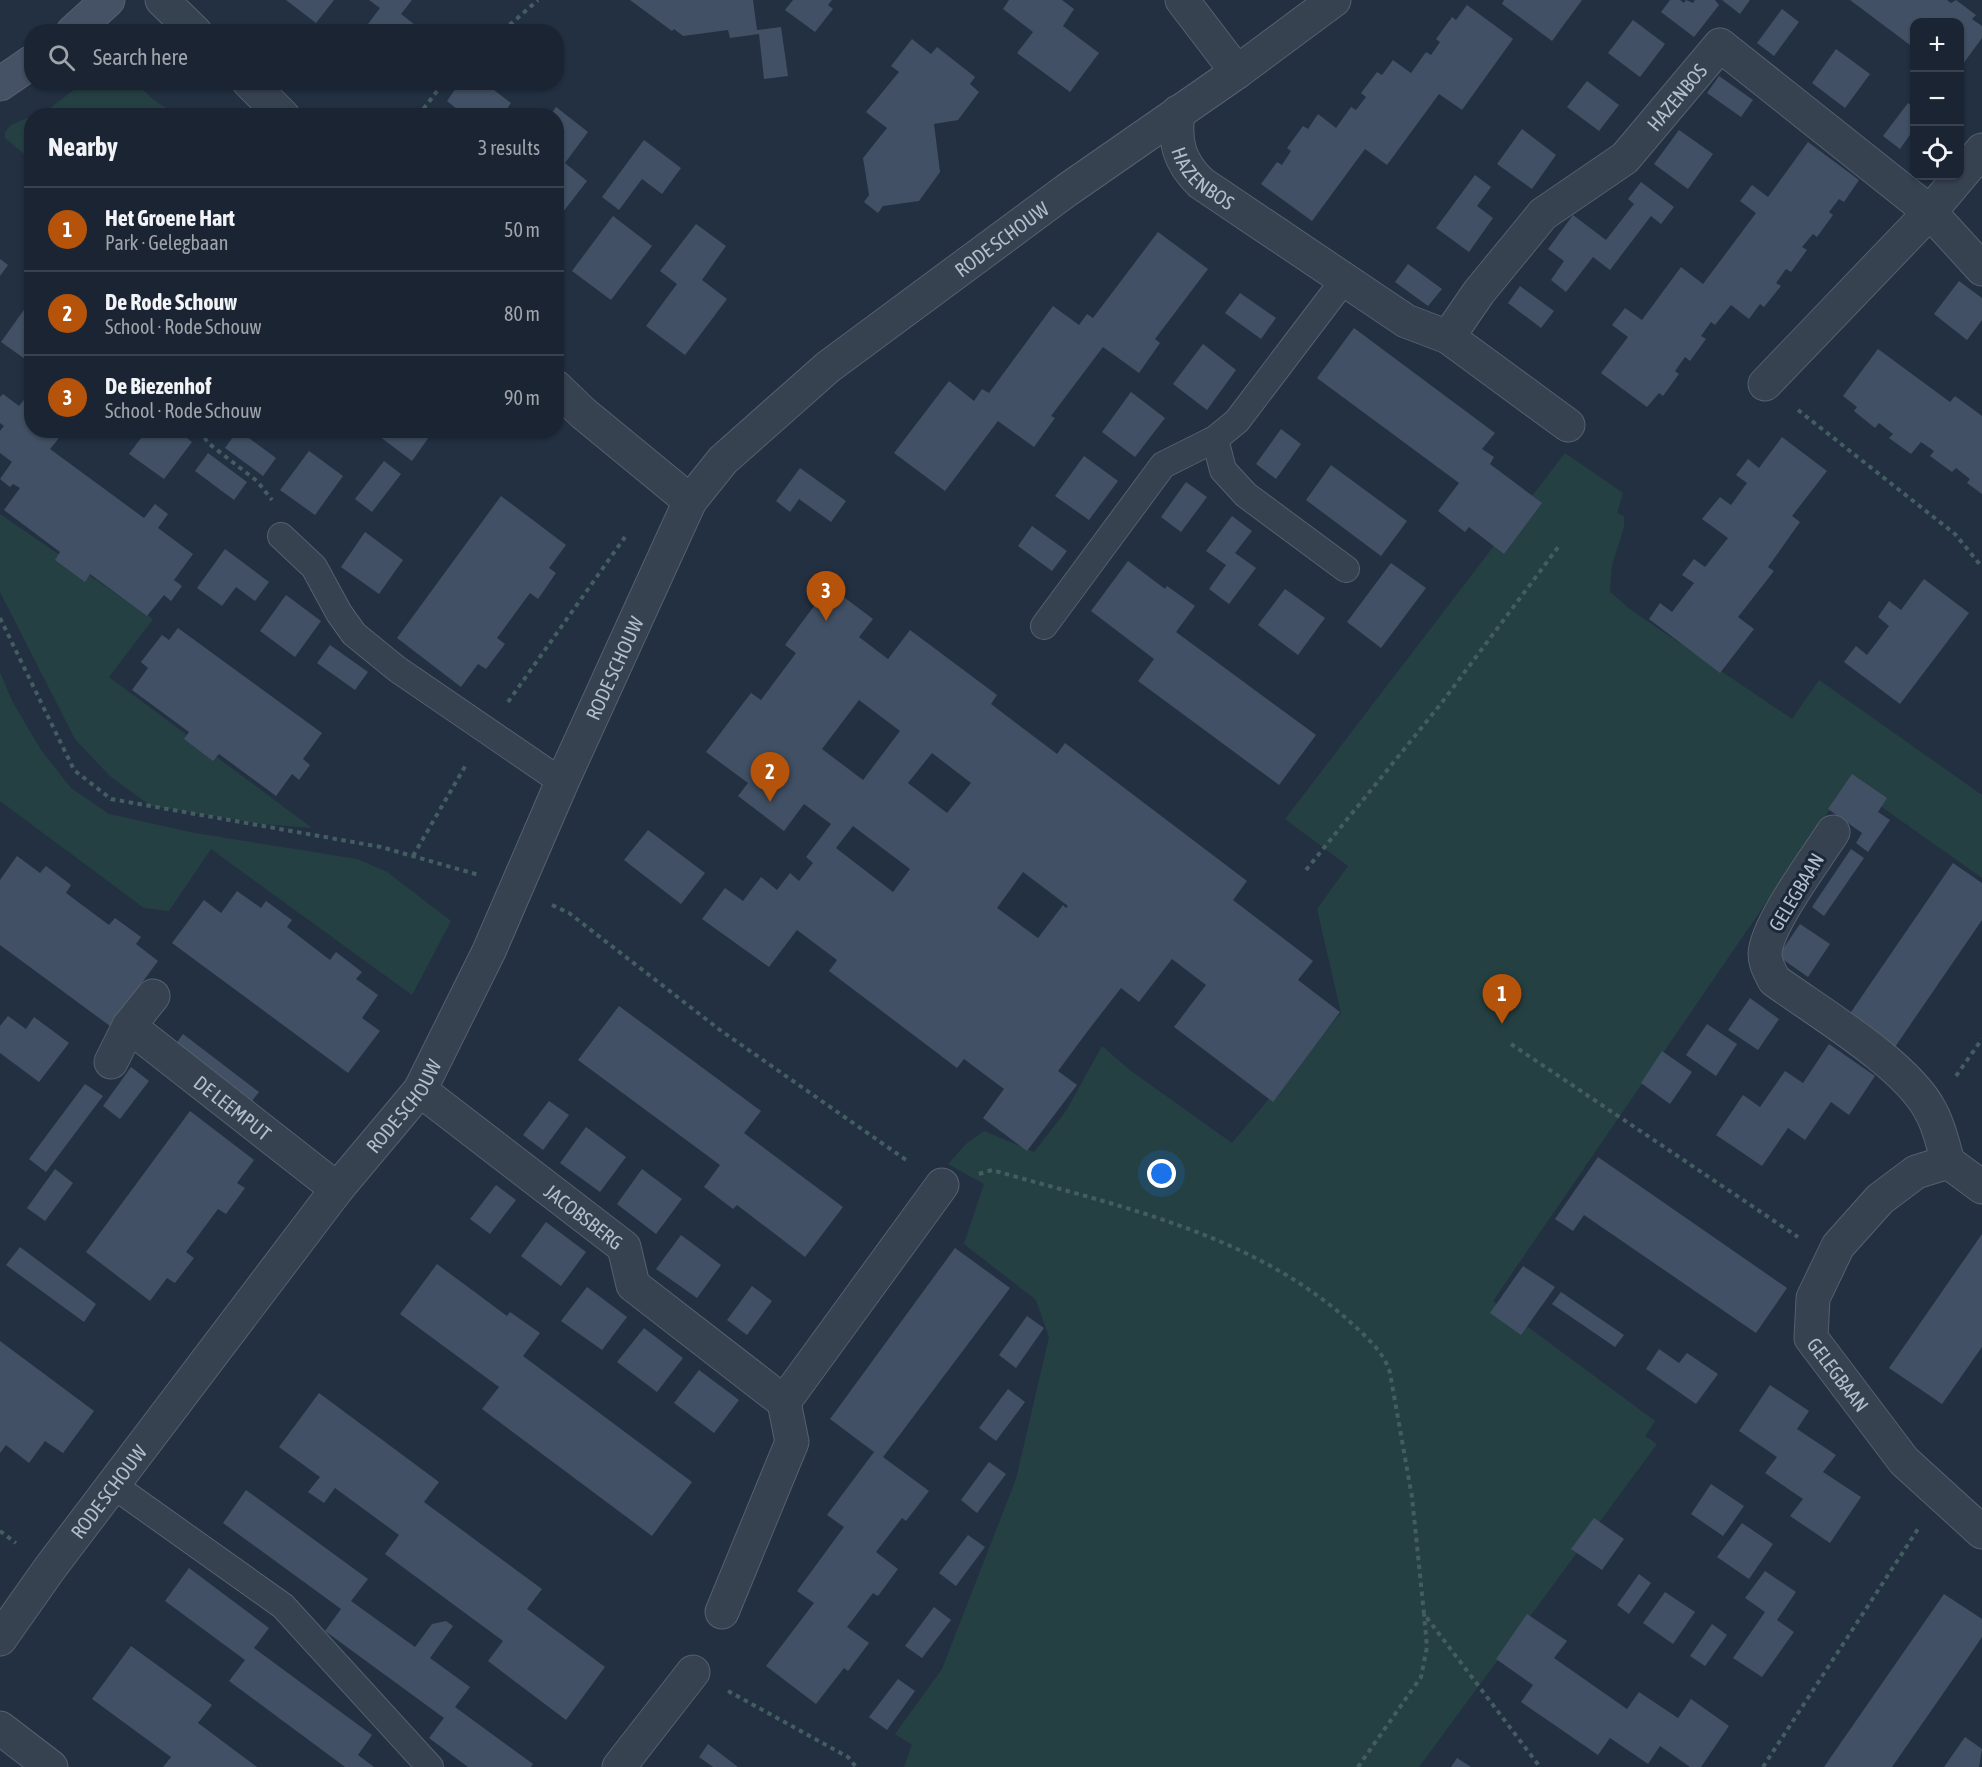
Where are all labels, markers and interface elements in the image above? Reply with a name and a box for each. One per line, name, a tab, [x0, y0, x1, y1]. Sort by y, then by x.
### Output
map controls	[1910, 18, 1964, 180]
button: +	[1910, 18, 1964, 72]
search box	[24, 24, 564, 90]
icon: search	[45, 41, 78, 74]
text: Search here	[93, 44, 188, 70]
street label: HAZENBOS	[1642, 59, 1711, 135]
button: −	[1910, 72, 1964, 126]
button: locate	[1910, 126, 1964, 180]
text: Nearby	[48, 132, 118, 162]
text: 3 results	[478, 136, 540, 159]
street label: HAZENBOS	[1168, 144, 1239, 214]
street label: RODE SCHOUW	[950, 196, 1053, 281]
text: Het Groene Hart	[105, 205, 235, 231]
text: 1	[63, 218, 72, 241]
text: 50 m	[504, 218, 540, 241]
text: Park · Gelegbaan	[105, 231, 228, 254]
text: De Rode Schouw	[105, 289, 237, 315]
text: 2	[63, 302, 72, 325]
text: 80 m	[504, 302, 540, 325]
text: School · Rode Schouw	[105, 315, 262, 338]
text: De Biezenhof	[105, 373, 211, 399]
text: 3	[63, 386, 72, 409]
text: 90 m	[504, 386, 540, 409]
text: School · Rode Schouw	[105, 399, 262, 422]
pin: 3	[806, 572, 846, 621]
street label: RODE SCHOUW	[580, 612, 648, 723]
pin: 2	[750, 752, 790, 802]
street label: GELEGBAAN	[1764, 849, 1828, 935]
pin: 1	[1482, 974, 1522, 1024]
street label: RODE SCHOUW	[361, 1055, 445, 1157]
street label: DE LEEMPUT	[190, 1070, 276, 1145]
your location	[1147, 1159, 1176, 1188]
street label: JACOBSBERG	[540, 1179, 628, 1254]
street label: GELEGBAAN	[1803, 1333, 1874, 1416]
street label: RODE SCHOUW	[65, 1440, 151, 1543]

